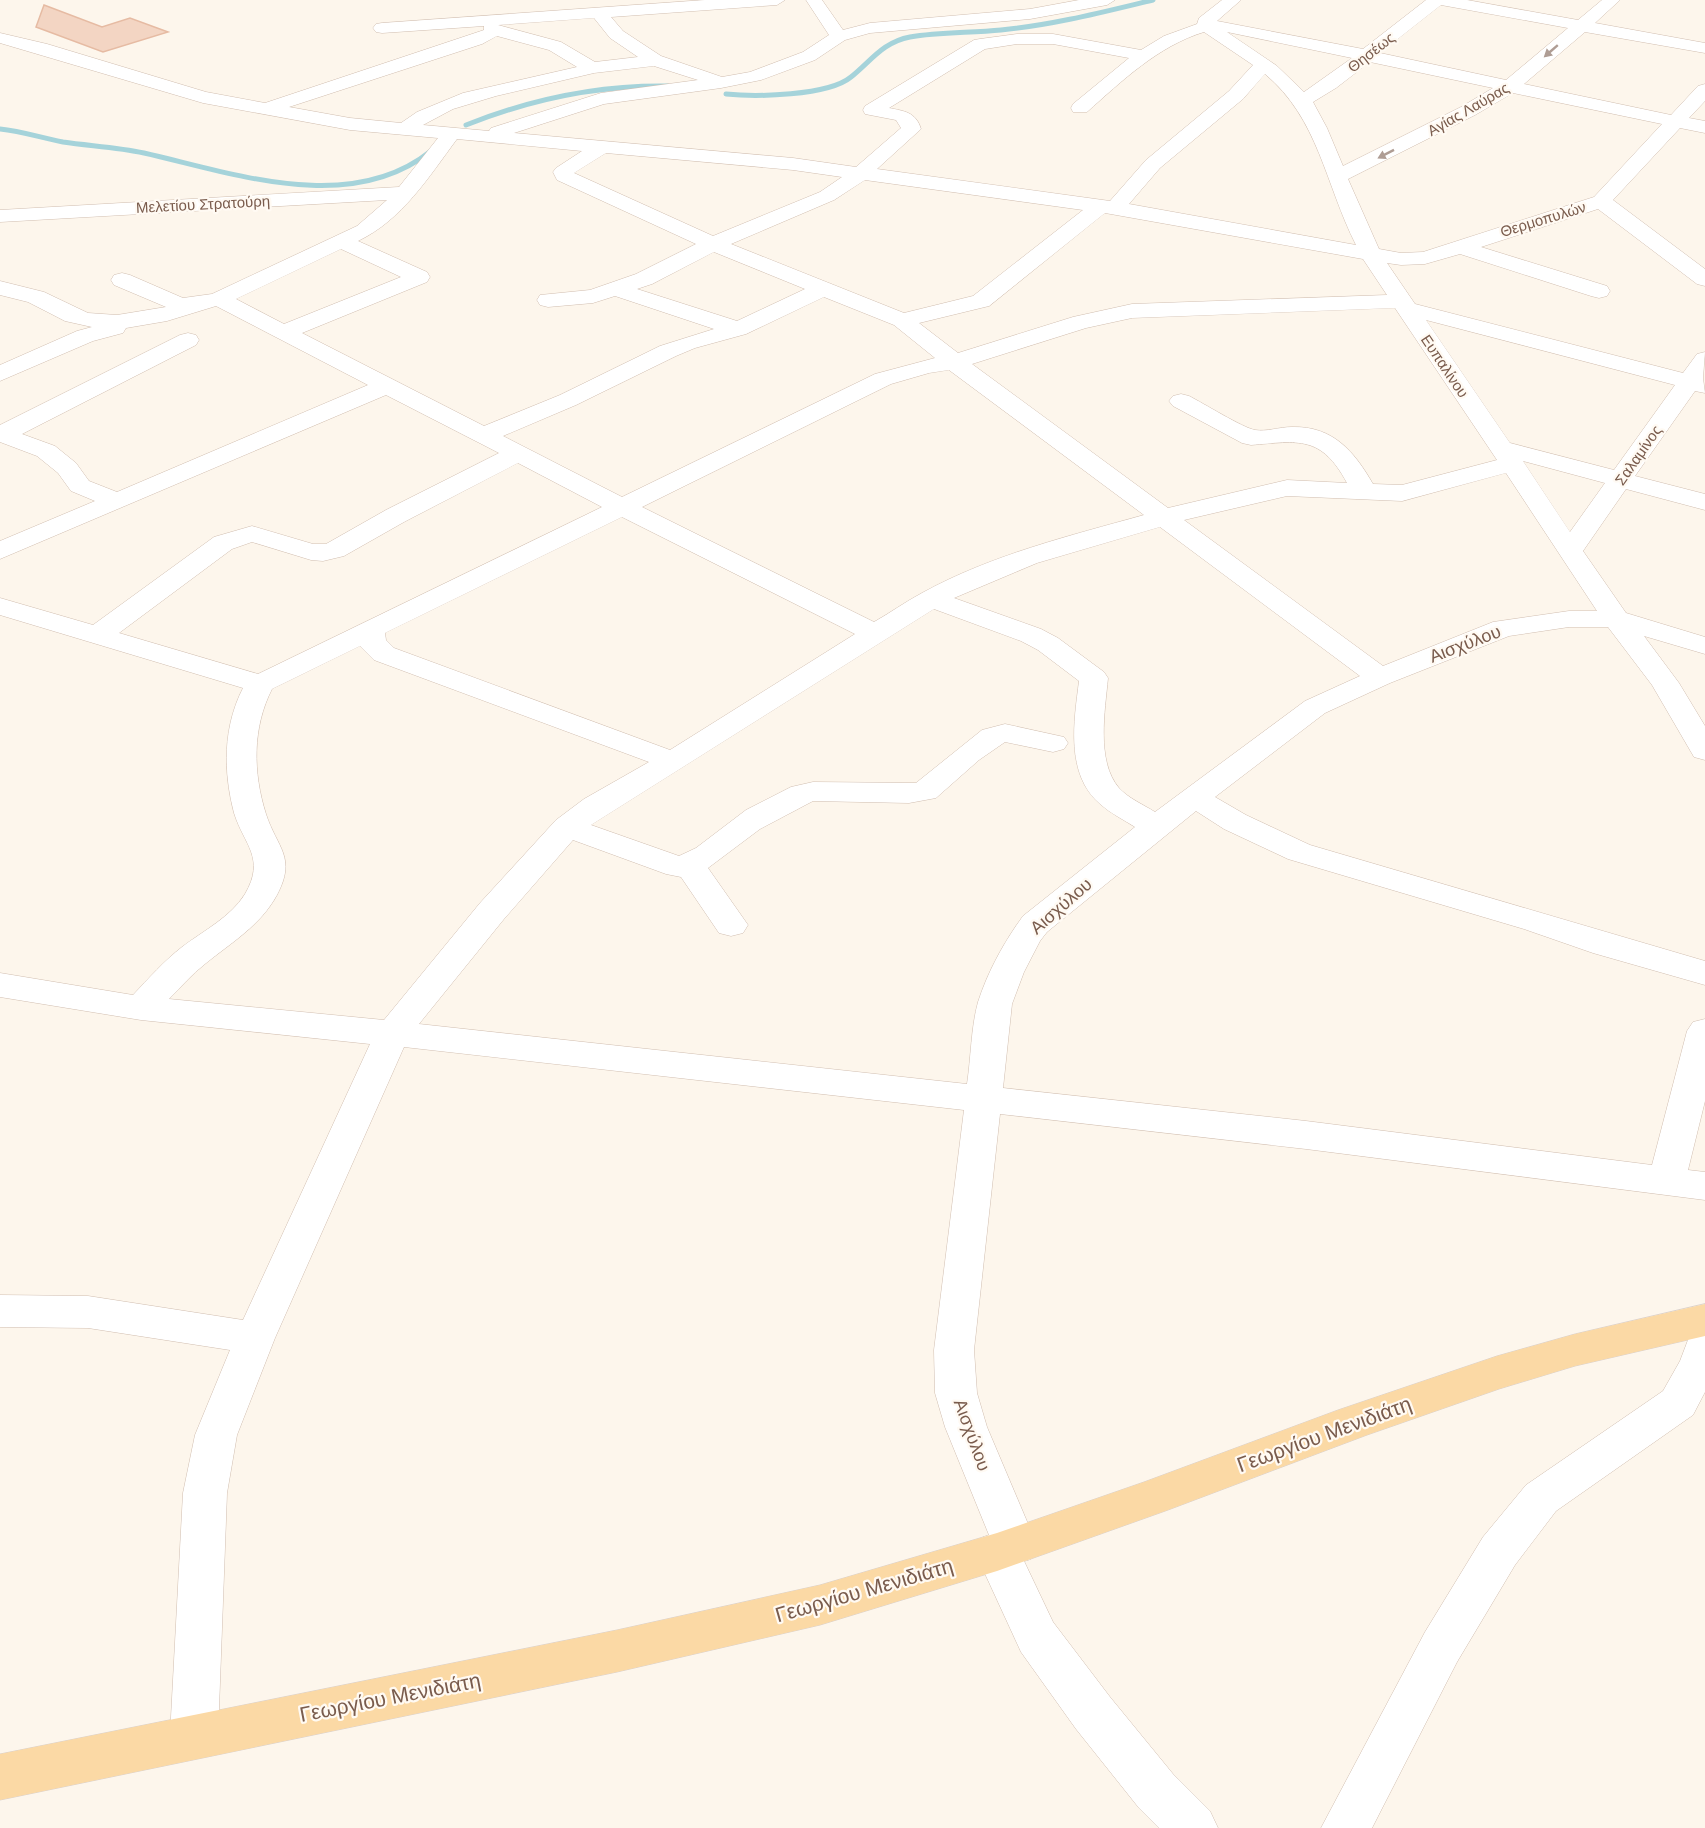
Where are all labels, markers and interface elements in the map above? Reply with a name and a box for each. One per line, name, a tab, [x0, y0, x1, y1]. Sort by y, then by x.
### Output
street label: Θησέως	[1344, 28, 1398, 76]
one-way arrow	[1544, 44, 1559, 57]
street label: Αγίας Λαύρας	[1424, 79, 1512, 139]
one-way arrow	[1378, 149, 1395, 158]
street label: Μελετίου Στρατούρη	[136, 192, 270, 216]
street label: Θερμοπυλών	[1498, 198, 1588, 240]
street label: Ευπαλίνου	[1418, 331, 1472, 401]
street label: Σαλαμίνος	[1611, 422, 1665, 488]
street label: Αισχύλου	[1426, 621, 1504, 667]
street label: Αισχύλου	[1026, 874, 1096, 938]
street label: Γεωργίου Μενιδιάτη	[1234, 1392, 1414, 1476]
street label: Αισχύλου	[950, 1396, 994, 1474]
street label: Γεωργίου Μενιδιάτη	[772, 1554, 956, 1626]
street label: Γεωργίου Μενιδιάτη	[298, 1668, 482, 1726]

